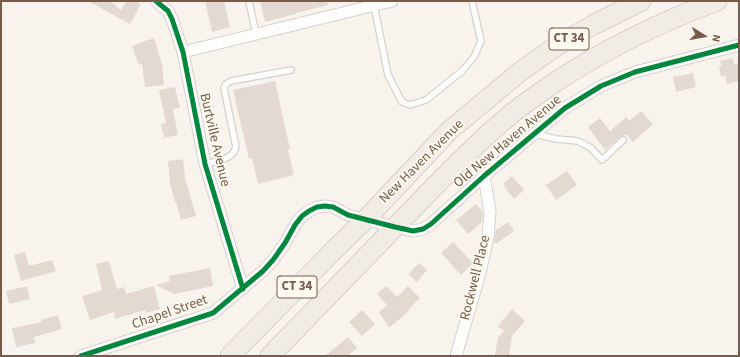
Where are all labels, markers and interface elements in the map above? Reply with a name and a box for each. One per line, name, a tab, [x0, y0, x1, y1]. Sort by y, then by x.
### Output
north arrow	[684, 16, 724, 56]
road number: CT 34	[549, 28, 589, 50]
text: N	[708, 33, 724, 43]
street label: Burtville Avenue	[195, 92, 233, 188]
street label: Old New Haven Avenue	[451, 92, 565, 192]
street label: New Haven Avenue	[376, 116, 468, 208]
street label: Rockwell Place	[457, 234, 495, 322]
road number: CT 34	[277, 276, 317, 298]
street label: Chapel Street	[130, 292, 210, 334]

